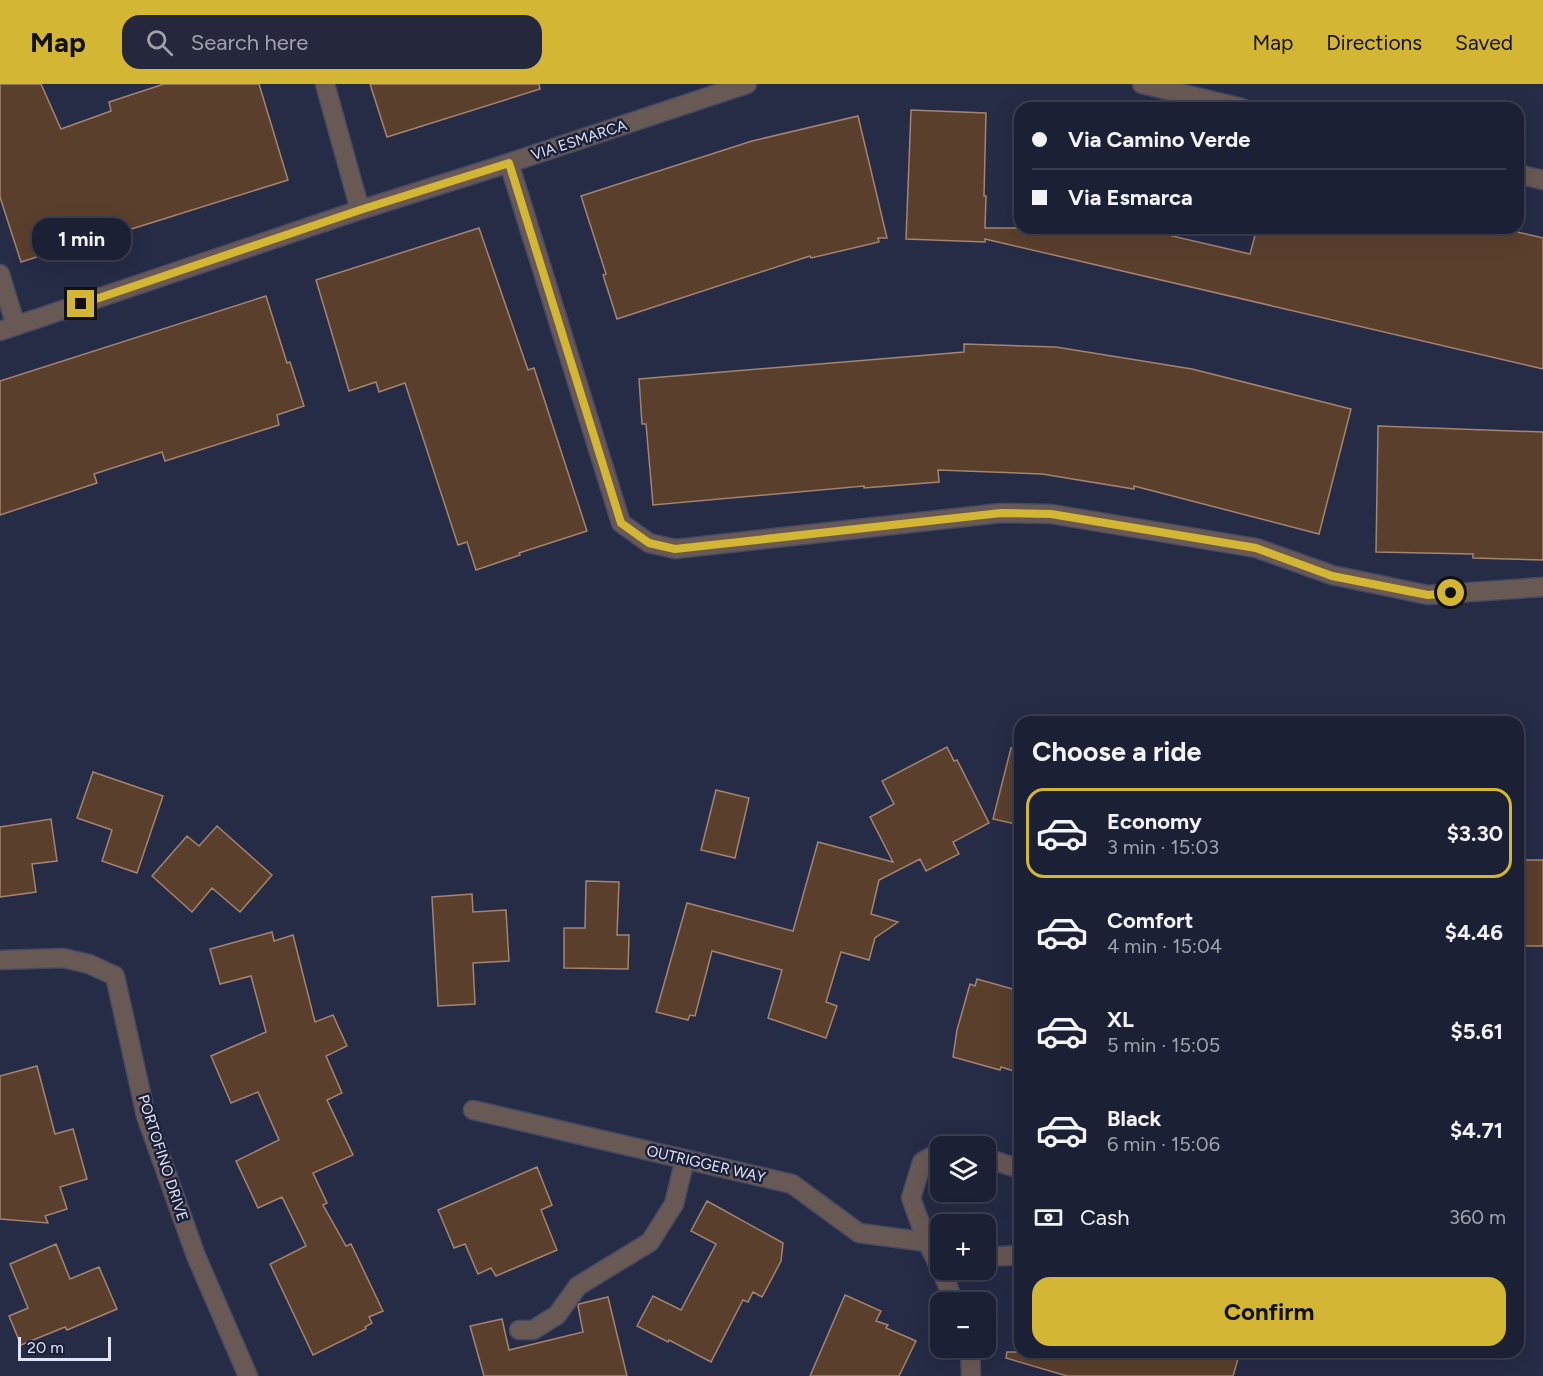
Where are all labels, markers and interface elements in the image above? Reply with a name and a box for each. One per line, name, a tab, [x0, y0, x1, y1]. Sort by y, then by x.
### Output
search box	[122, 15, 542, 69]
text: Map	[30, 25, 86, 59]
icon: search	[143, 26, 176, 59]
text: Search here	[191, 29, 308, 56]
text: Map	[1252, 30, 1293, 55]
text: Directions	[1326, 30, 1422, 55]
text: Saved	[1455, 30, 1513, 55]
street label: VIA ESMARCA	[529, 116, 629, 164]
text: Via Camino Verde	[1068, 126, 1251, 153]
text: Via Esmarca	[1068, 184, 1193, 211]
callout: 1 min	[32, 217, 130, 259]
text: 1 min	[58, 227, 105, 251]
route end	[67, 290, 94, 317]
route start	[1437, 579, 1464, 606]
text: Choose a ride	[1032, 735, 1201, 768]
icon: car	[1035, 806, 1089, 860]
text: Economy	[1107, 808, 1202, 835]
text: $3.30	[1447, 820, 1503, 847]
text: 3 min · 15:03	[1107, 835, 1219, 859]
icon: car	[1035, 905, 1089, 959]
text: Comfort	[1107, 907, 1193, 934]
text: $4.46	[1445, 919, 1503, 946]
text: 4 min · 15:04	[1107, 934, 1222, 958]
icon: car	[1035, 1004, 1089, 1058]
text: XL	[1107, 1006, 1134, 1033]
text: $5.61	[1451, 1018, 1503, 1045]
text: 5 min · 15:05	[1107, 1033, 1220, 1057]
street label: PORTOFINO DRIVE	[134, 1093, 192, 1223]
icon: car	[1035, 1103, 1089, 1157]
text: Black	[1107, 1105, 1161, 1132]
text: $4.71	[1450, 1117, 1503, 1144]
text: 6 min · 15:06	[1107, 1132, 1220, 1156]
map controls	[930, 1136, 996, 1358]
button: layers	[930, 1136, 996, 1202]
street label: OUTRIGGER WAY	[645, 1142, 767, 1186]
icon: cash	[1032, 1201, 1065, 1234]
text: Cash	[1080, 1204, 1130, 1231]
text: 360 m	[1449, 1205, 1506, 1229]
button: +	[930, 1214, 996, 1280]
button: Confirm	[1032, 1277, 1506, 1346]
button: −	[930, 1292, 996, 1358]
scale bar	[18, 1334, 111, 1362]
text: 20 m	[27, 1338, 64, 1357]

